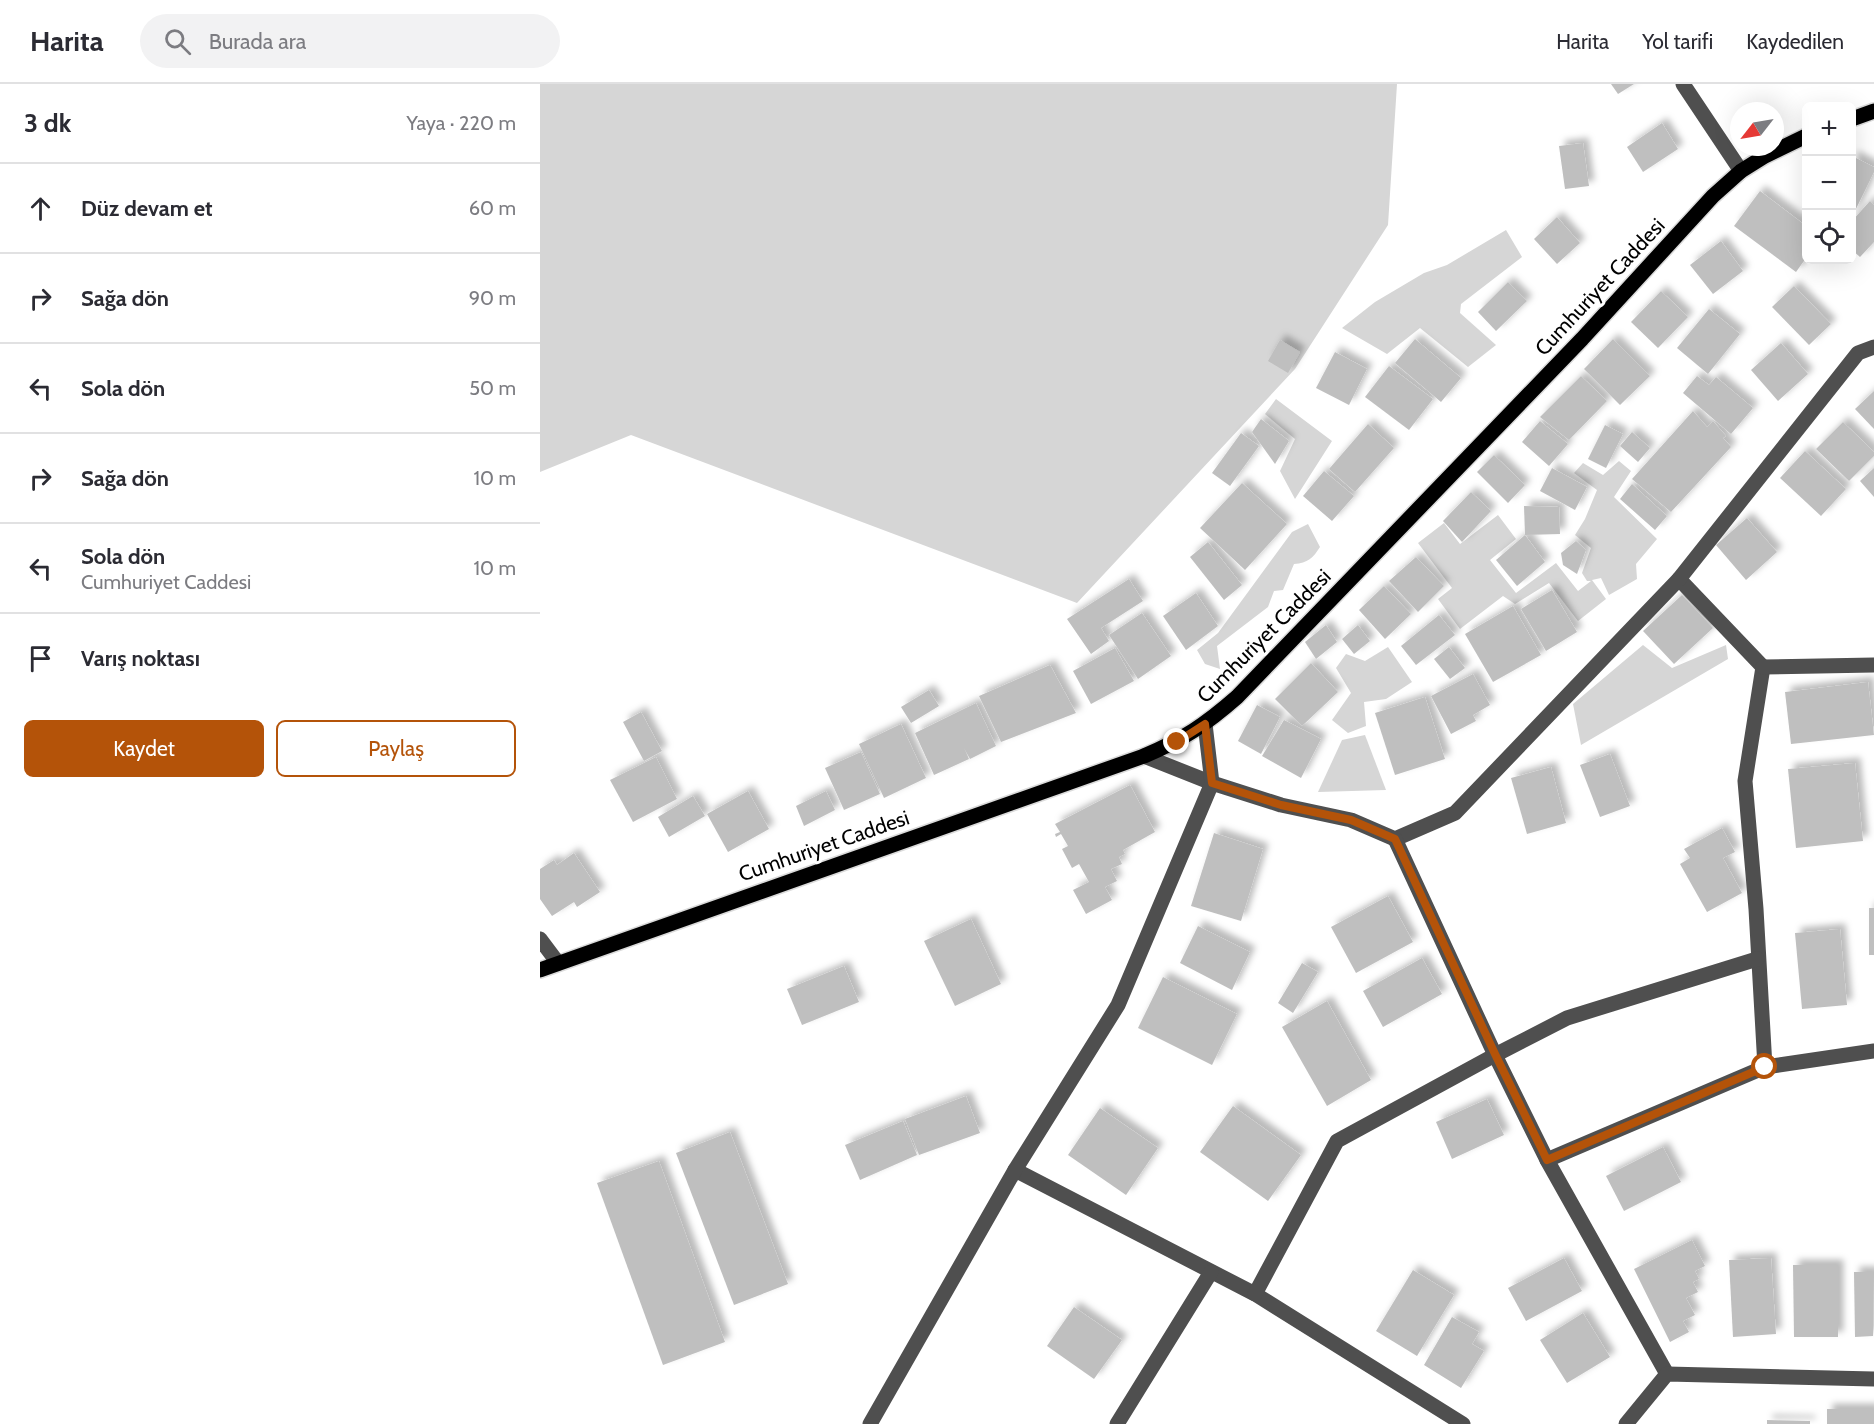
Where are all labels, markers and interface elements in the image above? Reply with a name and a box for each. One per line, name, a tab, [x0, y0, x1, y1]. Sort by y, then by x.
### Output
search box	[140, 14, 560, 68]
text: Harita	[30, 24, 104, 58]
icon: search	[161, 25, 194, 58]
text: Burada ara	[209, 28, 306, 55]
text: Harita	[1556, 29, 1609, 54]
text: Yol tarifi	[1642, 29, 1713, 54]
text: Kaydedilen	[1746, 29, 1844, 54]
north arrow	[1730, 102, 1784, 156]
map controls	[1802, 102, 1856, 264]
button: +	[1802, 102, 1856, 156]
text: 3 dk	[24, 107, 71, 139]
text: Yaya · 220 m	[407, 111, 516, 135]
button: −	[1802, 156, 1856, 210]
icon: ahead	[24, 192, 57, 225]
text: Düz devam et	[81, 195, 213, 222]
text: 60 m	[469, 196, 516, 220]
button: locate	[1802, 210, 1856, 264]
street label: Cumhuriyet Caddesi	[1530, 213, 1670, 361]
icon: right	[24, 282, 57, 315]
text: Sağa dön	[81, 285, 169, 312]
text: 90 m	[469, 286, 516, 310]
icon: left	[24, 372, 57, 405]
text: Sola dön	[81, 375, 165, 402]
text: 50 m	[469, 376, 516, 400]
icon: right	[24, 462, 57, 495]
text: Sağa dön	[81, 465, 169, 492]
text: 10 m	[473, 466, 516, 490]
text: Sola dön	[81, 543, 165, 570]
icon: left	[24, 552, 57, 585]
text: 10 m	[473, 556, 516, 580]
street label: Cumhuriyet Caddesi	[1192, 564, 1336, 708]
text: Cumhuriyet Caddesi	[81, 570, 251, 594]
icon: arrive	[24, 642, 57, 675]
text: Varış noktası	[81, 645, 200, 672]
button: Kaydet	[24, 720, 264, 777]
button: Paylaş	[276, 720, 516, 777]
route end	[1163, 728, 1189, 754]
street label: Cumhuriyet Caddesi	[735, 805, 912, 886]
route start	[1751, 1053, 1777, 1079]

